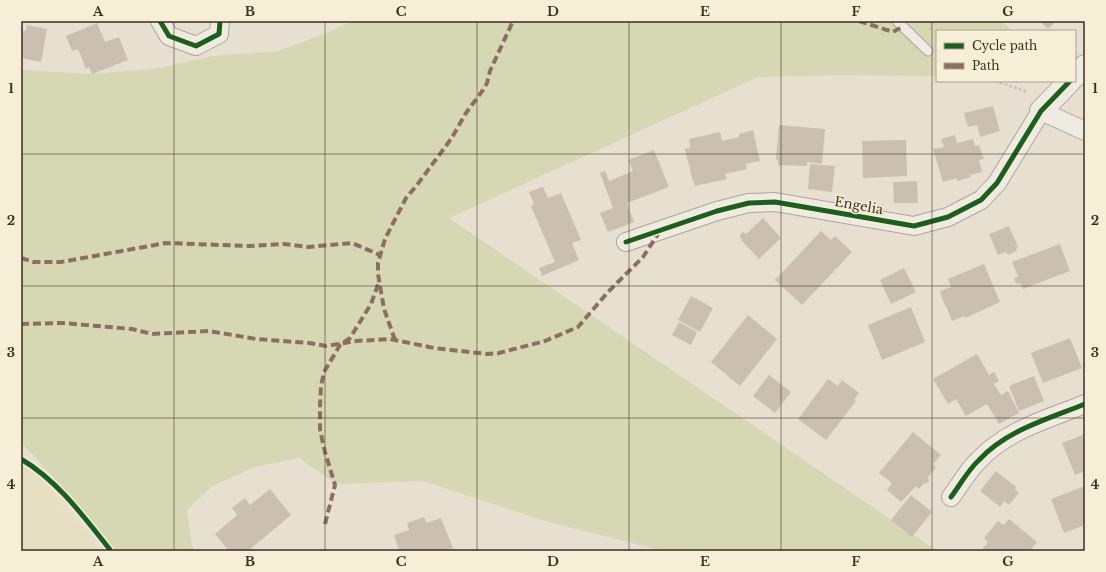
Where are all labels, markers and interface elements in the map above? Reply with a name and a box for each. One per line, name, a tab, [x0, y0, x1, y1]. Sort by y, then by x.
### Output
text: A	[92, 3, 104, 20]
text: B	[245, 3, 255, 20]
text: C	[396, 3, 407, 20]
text: D	[547, 3, 559, 20]
text: E	[700, 3, 710, 20]
text: F	[852, 3, 861, 20]
text: G	[1002, 3, 1014, 20]
legend	[936, 30, 1076, 82]
text: Cycle path	[972, 38, 1037, 53]
text: Path	[972, 58, 1000, 73]
text: 1	[8, 80, 14, 97]
text: 1	[1092, 80, 1098, 97]
street label: Engelia	[833, 193, 886, 218]
text: 2	[7, 212, 15, 229]
text: 2	[1091, 212, 1099, 229]
text: 3	[7, 344, 15, 361]
text: 3	[1091, 344, 1099, 361]
text: 4	[7, 476, 16, 493]
text: 4	[1091, 476, 1100, 493]
text: A	[92, 553, 104, 570]
text: B	[245, 553, 255, 570]
text: C	[396, 553, 407, 570]
text: D	[547, 553, 559, 570]
text: E	[700, 553, 710, 570]
text: F	[852, 553, 861, 570]
text: G	[1002, 553, 1014, 570]

